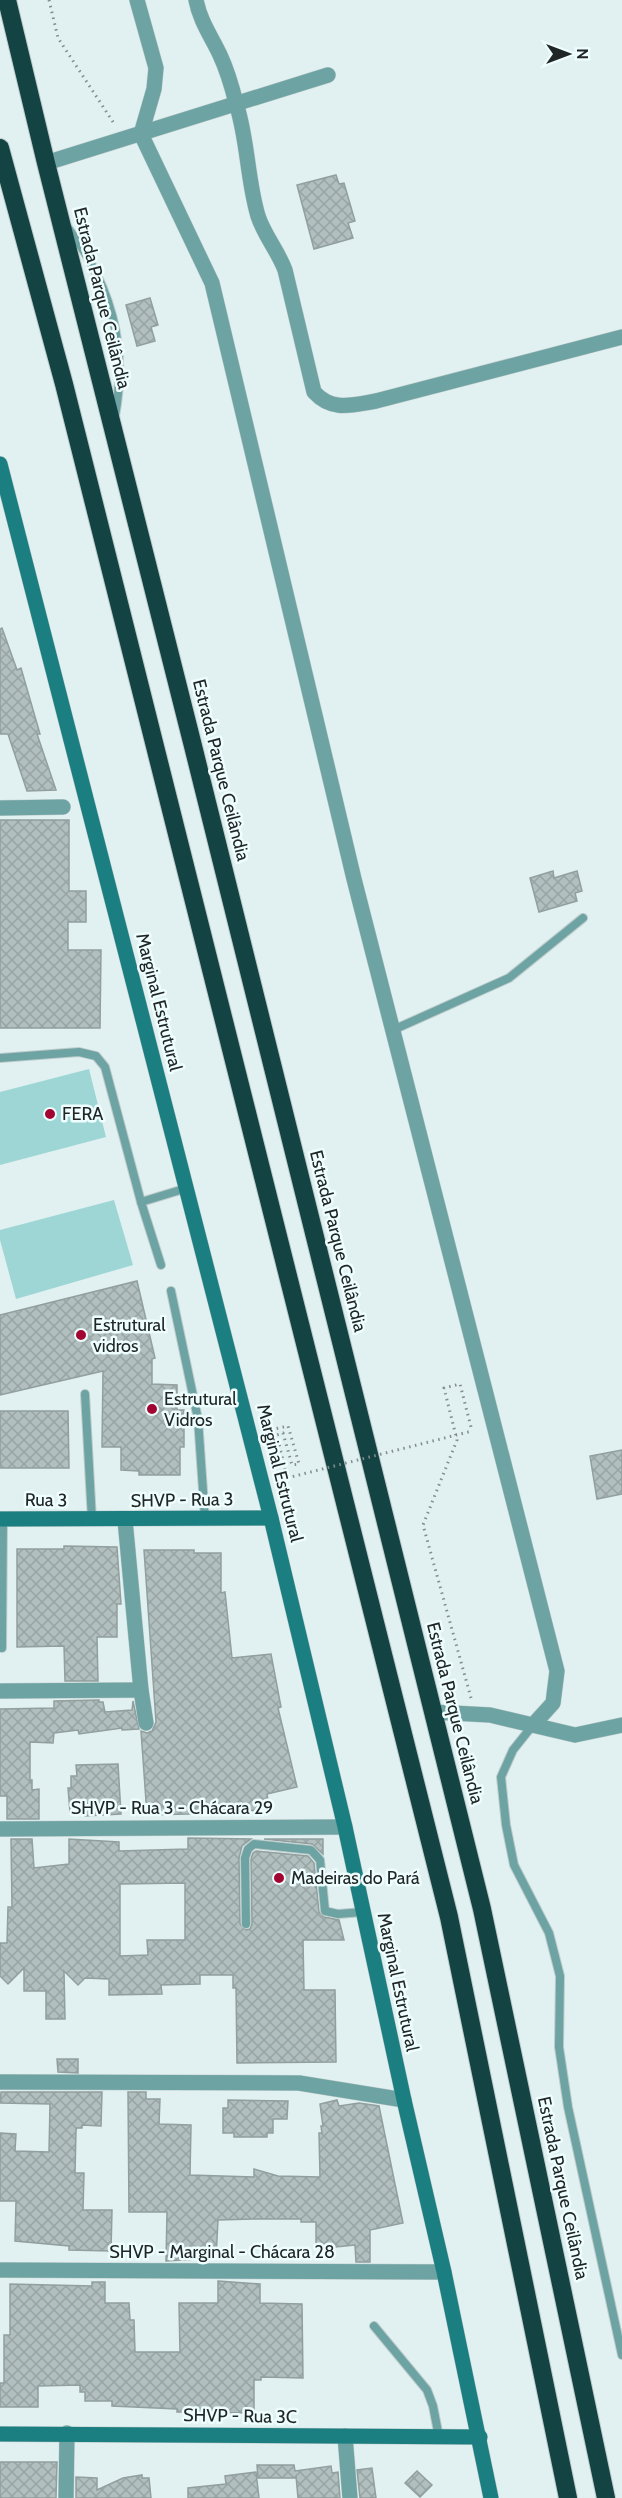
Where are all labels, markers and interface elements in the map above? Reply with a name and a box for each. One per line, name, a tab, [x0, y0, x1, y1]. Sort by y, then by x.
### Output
north arrow	[538, 24, 598, 84]
text: N	[573, 48, 592, 60]
street label: Estrada Parque Ceilândia	[69, 205, 135, 391]
street label: Estrada Parque Ceilândia	[188, 677, 254, 863]
street label: Marginal Estrutural	[131, 931, 187, 1074]
place label: FERA	[62, 1103, 103, 1125]
marker: FERA	[43, 1107, 57, 1121]
street label: Estrada Parque Ceilândia	[305, 1148, 371, 1334]
place label: Estrutural vidros	[93, 1314, 166, 1357]
marker: Estrutural vidros	[74, 1328, 88, 1342]
place label: Estrutural Vidros	[164, 1388, 237, 1431]
marker: Estrutural Vidros	[145, 1402, 159, 1416]
street label: Marginal Estrutural	[252, 1402, 308, 1545]
street label: SHVP - Rua 3	[130, 1488, 234, 1512]
street label: Rua 3	[25, 1489, 67, 1511]
street label: Estrada Parque Ceilândia	[422, 1620, 488, 1806]
street label: SHVP - Rua 3 - Chácara 29	[71, 1797, 273, 1819]
place label: Madeiras do Pará	[291, 1867, 420, 1889]
marker: Madeiras do Pará	[272, 1871, 286, 1885]
street label: Marginal Estrutural	[373, 1911, 424, 2054]
street label: Estrada Parque Ceilândia	[533, 2095, 593, 2282]
street label: SHVP - Marginal - Chácara 28	[109, 2241, 335, 2263]
street label: SHVP - Rua 3C	[183, 2404, 297, 2428]

